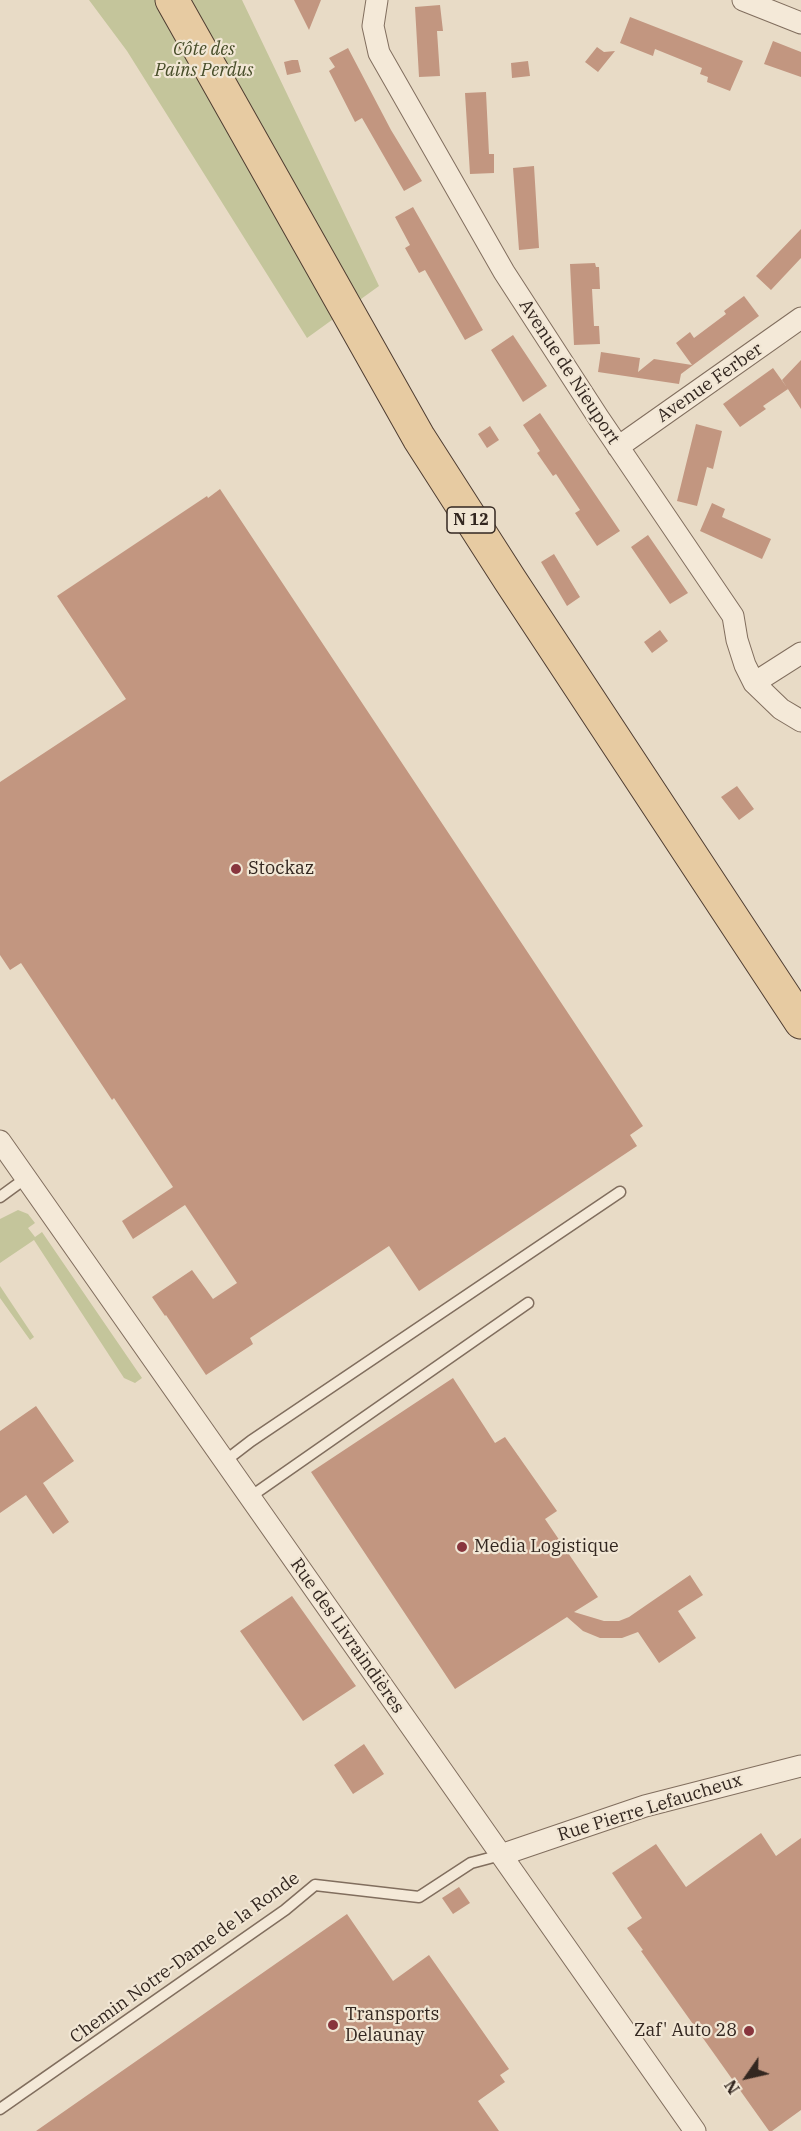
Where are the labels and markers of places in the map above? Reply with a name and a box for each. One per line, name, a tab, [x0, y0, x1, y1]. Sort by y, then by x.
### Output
place label: Stockaz	[248, 858, 314, 880]
marker: Stockaz	[229, 862, 243, 876]
place label: Media Logistique	[474, 1536, 619, 1558]
marker: Media Logistique	[455, 1540, 469, 1554]
place label: Transports Delaunay	[345, 2004, 439, 2046]
marker: Transports Delaunay	[326, 2018, 340, 2032]
place label: Zaf' Auto 28	[634, 2020, 737, 2042]
marker: Zaf' Auto 28	[742, 2024, 756, 2038]

